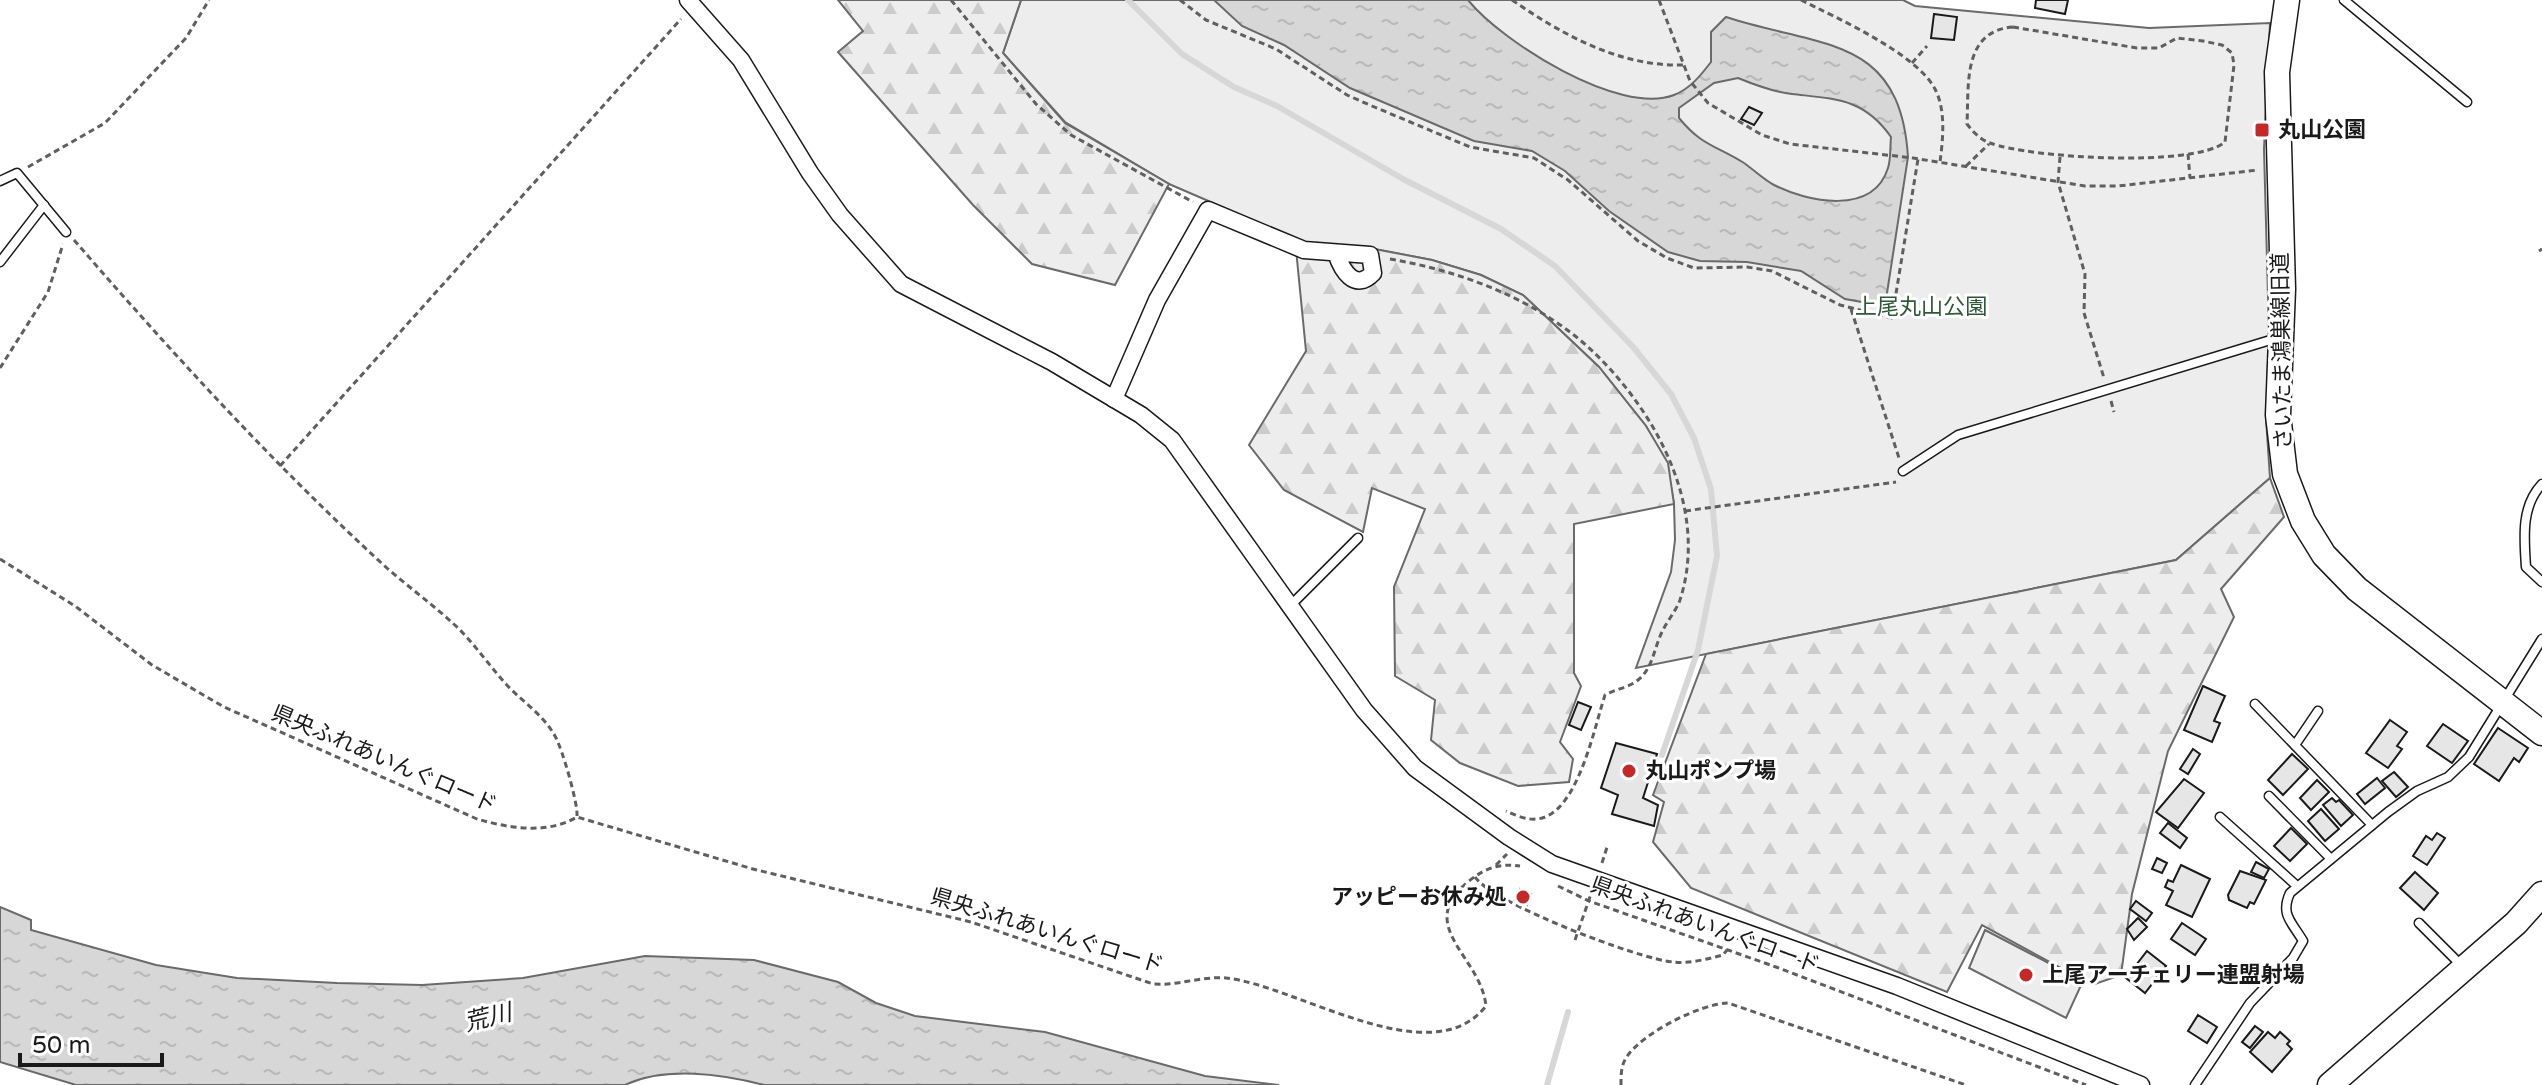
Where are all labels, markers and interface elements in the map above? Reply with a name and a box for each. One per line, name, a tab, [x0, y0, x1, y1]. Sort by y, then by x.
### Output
place label: 丸山公園	[2278, 117, 2366, 143]
marker: 丸山公園	[2253, 121, 2271, 139]
street label: さいたま鴻巣線旧道	[2267, 252, 2297, 450]
park label: 上尾丸山公園	[1855, 294, 1987, 320]
street label: 県央ふれあいんぐロード	[268, 700, 500, 818]
place label: 丸山ポンプ場	[1645, 758, 1776, 784]
marker: 丸山ポンプ場	[1620, 762, 1638, 780]
street label: 県央ふれあいんぐロード	[1587, 871, 1823, 979]
street label: 県央ふれあいんぐロード	[927, 883, 1167, 979]
place label: アッピーお休み処	[1331, 884, 1507, 910]
marker: アッピーお休み処	[1514, 888, 1532, 906]
place label: 上尾アーチェリー連盟射場	[2042, 962, 2305, 988]
marker: 上尾アーチェリー連盟射場	[2017, 966, 2035, 984]
water label: 荒川	[461, 997, 518, 1038]
scale bar	[20, 1017, 162, 1067]
text: 50 m	[32, 1031, 90, 1060]

